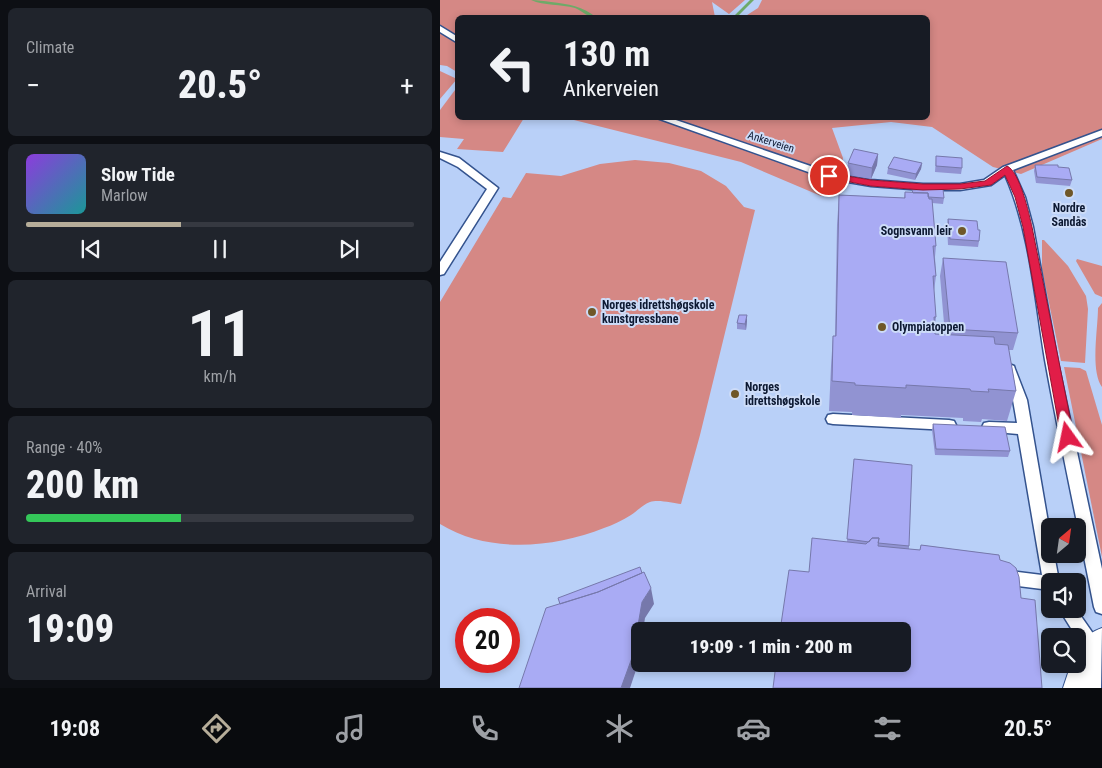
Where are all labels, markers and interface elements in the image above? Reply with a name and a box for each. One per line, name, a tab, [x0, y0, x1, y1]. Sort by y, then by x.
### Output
text: 130 m	[563, 34, 650, 75]
icon: left	[480, 35, 545, 100]
text: Climate	[26, 38, 74, 57]
text: 20.5°	[178, 63, 262, 107]
text: −	[26, 69, 40, 102]
text: +	[400, 69, 414, 102]
text: Ankerveien	[563, 76, 659, 101]
street label: Ankerveien	[746, 128, 796, 156]
pin	[808, 155, 850, 197]
icon: arrive	[815, 162, 843, 190]
text: Slow Tide	[101, 163, 175, 186]
text: Marlow	[101, 186, 148, 205]
marker: Nordre Sandås	[1063, 187, 1075, 199]
place label: Nordre Sandås	[1051, 201, 1087, 229]
place label: Sognsvann leir	[881, 224, 952, 238]
marker: Sognsvann leir	[956, 225, 968, 237]
icon: previous	[77, 235, 105, 263]
icon: pause	[206, 235, 234, 263]
icon: next	[335, 235, 363, 263]
text: 11	[187, 296, 253, 372]
place label: Norges idrettshøgskole kunstgressbane	[602, 298, 715, 326]
marker: Norges idrettshøgskole kunstgressbane	[586, 306, 598, 318]
place label: Olympiatoppen	[892, 320, 964, 334]
marker: Olympiatoppen	[876, 321, 888, 333]
text: km/h	[204, 367, 236, 386]
place label: Norges idrettshøgskole	[745, 380, 820, 408]
marker: Norges idrettshøgskole	[729, 388, 741, 400]
position arrow	[1041, 410, 1093, 462]
text: Range · 40%	[26, 438, 102, 457]
text: 200 km	[26, 463, 139, 507]
north arrow	[1041, 518, 1086, 562]
map controls	[1041, 518, 1086, 673]
button: sound	[1041, 573, 1086, 618]
text: Arrival	[26, 582, 67, 601]
text: 19:09	[26, 607, 114, 651]
speed limit sign: 20	[455, 608, 520, 673]
button: search	[1041, 628, 1086, 673]
text: 19:09 · 1 min · 200 m	[690, 635, 852, 658]
icon: directions	[199, 711, 234, 746]
icon: music	[333, 711, 368, 746]
icon: phone	[467, 711, 502, 746]
icon: climate	[602, 711, 637, 746]
icon: car	[736, 711, 771, 746]
icon: filters	[870, 711, 905, 746]
text: 19:08	[50, 716, 100, 741]
text: 20.5°	[1004, 716, 1052, 741]

